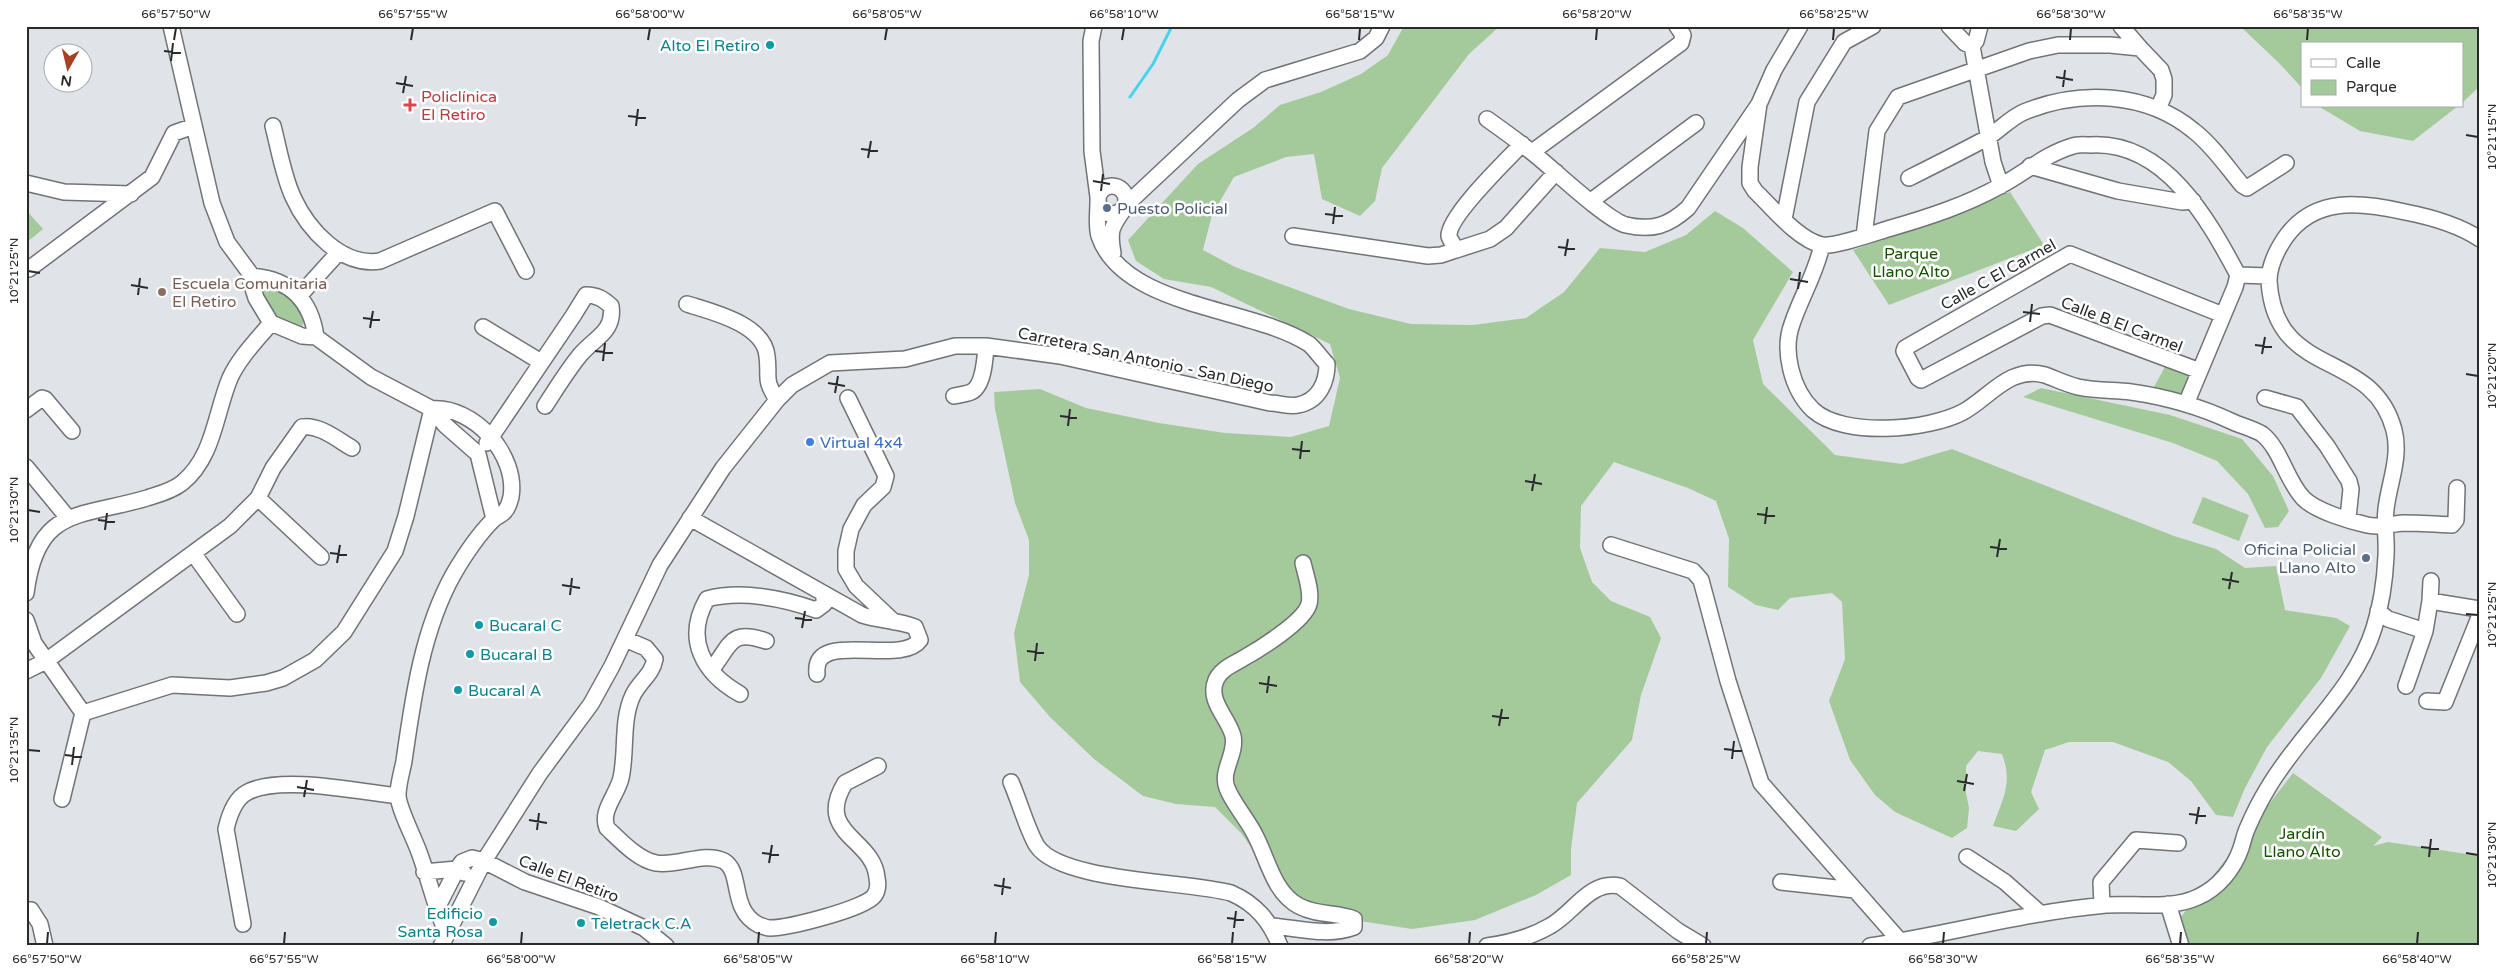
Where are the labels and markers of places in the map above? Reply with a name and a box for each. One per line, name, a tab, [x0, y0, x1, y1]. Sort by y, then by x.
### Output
place label: Alto El Retiro	[660, 36, 760, 56]
marker: Alto El Retiro	[764, 39, 776, 51]
place label: Policlínica El Retiro	[421, 87, 497, 125]
marker: Policlínica El Retiro	[403, 98, 417, 112]
place label: Puesto Policial	[1117, 199, 1228, 219]
marker: Puesto Policial	[1101, 202, 1113, 214]
place label: Escuela Comunitaria El Retiro	[172, 274, 327, 312]
marker: Escuela Comunitaria El Retiro	[156, 286, 168, 298]
place label: Virtual 4x4	[820, 433, 903, 453]
marker: Virtual 4x4	[804, 436, 816, 448]
place label: Oficina Policial Llano Alto	[2244, 540, 2356, 578]
marker: Oficina Policial Llano Alto	[2360, 552, 2372, 564]
place label: Bucaral C	[489, 616, 562, 636]
marker: Bucaral C	[473, 619, 485, 631]
place label: Bucaral B	[480, 645, 553, 665]
marker: Bucaral B	[464, 648, 476, 660]
place label: Bucaral A	[468, 681, 542, 701]
marker: Bucaral A	[452, 684, 464, 696]
place label: Edificio Santa Rosa	[398, 904, 483, 942]
place label: Teletrack C.A	[591, 914, 692, 934]
marker: Edificio Santa Rosa	[487, 916, 499, 928]
marker: Teletrack C.A	[575, 917, 587, 929]

